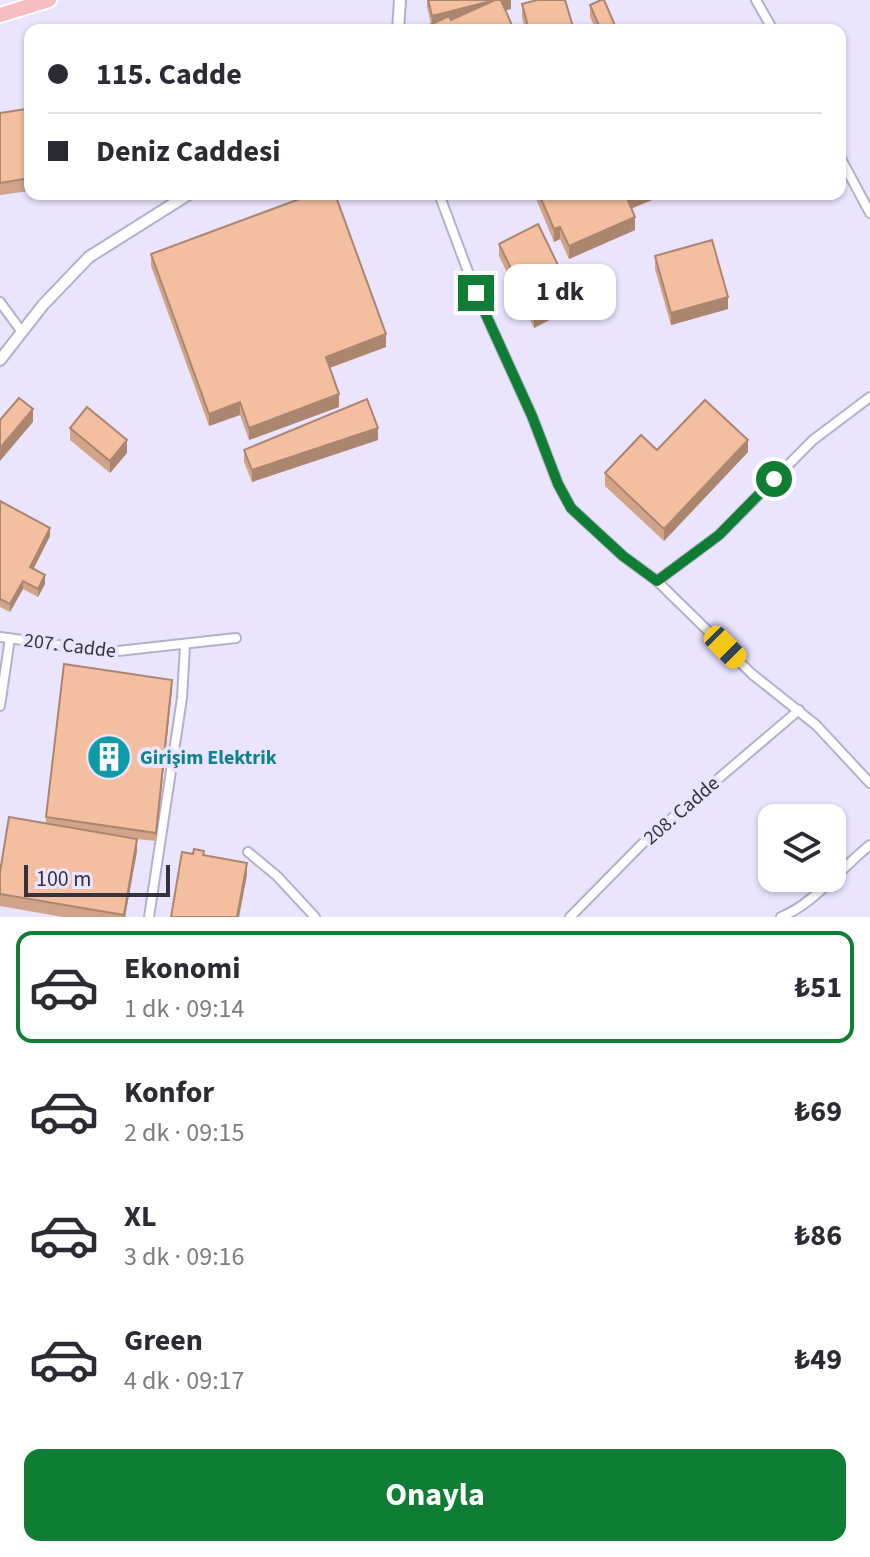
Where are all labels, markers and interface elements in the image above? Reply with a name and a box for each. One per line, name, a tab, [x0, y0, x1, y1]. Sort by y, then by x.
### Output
text: 115. Cadde	[96, 53, 242, 96]
text: Deniz Caddesi	[96, 130, 281, 173]
callout: 1 dk	[504, 265, 616, 321]
text: 1 dk	[536, 273, 584, 310]
route end	[458, 275, 494, 311]
route start	[756, 461, 792, 497]
car	[700, 622, 750, 672]
street label: 207. Cadde	[22, 626, 118, 666]
building icon: Girişim Elektrik	[85, 733, 133, 781]
place label: Girişim Elektrik	[140, 744, 277, 772]
street label: 208. Cadde	[638, 770, 726, 852]
map controls	[758, 804, 846, 892]
button: layers	[758, 804, 846, 892]
scale bar	[24, 861, 170, 897]
text: 100 m	[36, 863, 91, 895]
text: Ekonomi	[124, 947, 241, 990]
icon: car	[28, 951, 100, 1023]
text: ₺51	[794, 966, 842, 1009]
text: 1 dk · 09:14	[124, 990, 244, 1027]
text: Konfor	[124, 1071, 214, 1114]
icon: car	[28, 1075, 100, 1147]
text: ₺69	[794, 1090, 842, 1133]
text: 2 dk · 09:15	[124, 1114, 244, 1151]
text: XL	[124, 1195, 157, 1238]
icon: car	[28, 1199, 100, 1271]
text: ₺86	[794, 1214, 842, 1257]
text: 3 dk · 09:16	[124, 1238, 244, 1275]
text: Green	[124, 1319, 203, 1362]
icon: car	[28, 1323, 100, 1395]
text: ₺49	[794, 1338, 842, 1381]
text: 4 dk · 09:17	[124, 1362, 244, 1399]
button: Onayla	[24, 1449, 846, 1541]

